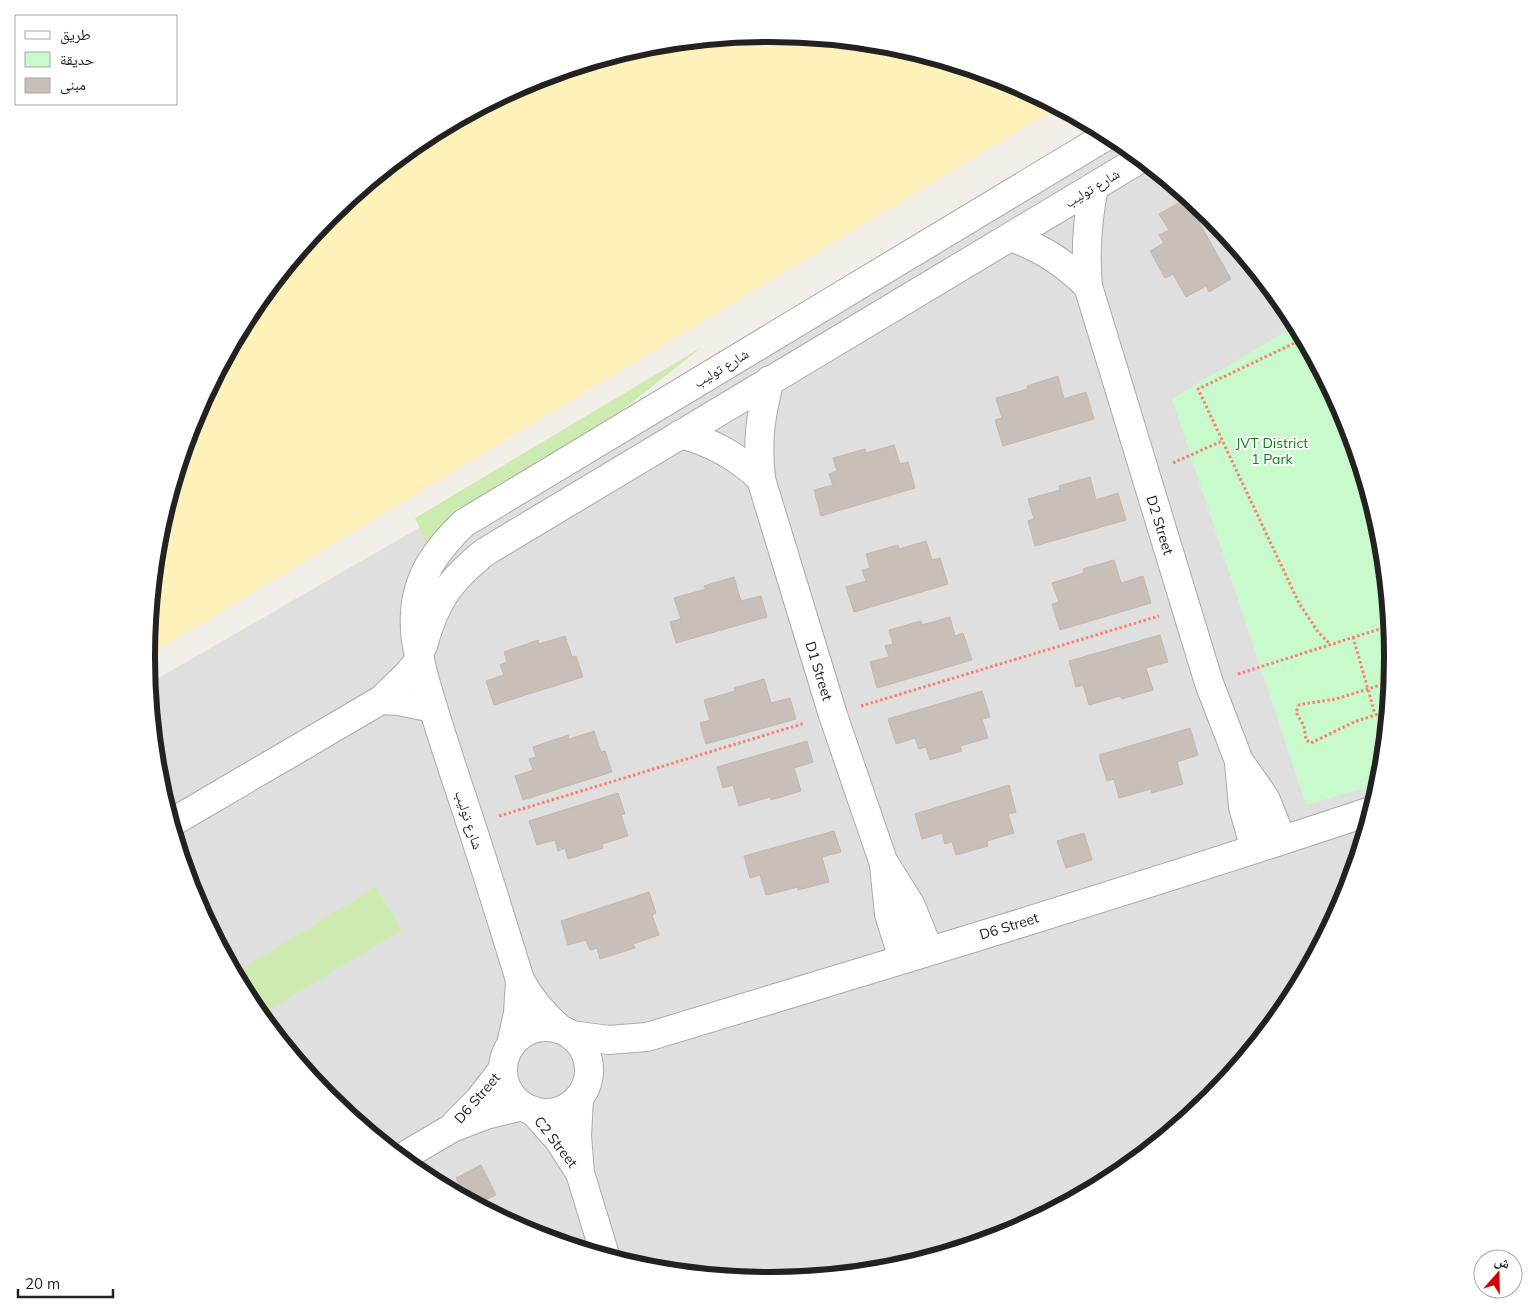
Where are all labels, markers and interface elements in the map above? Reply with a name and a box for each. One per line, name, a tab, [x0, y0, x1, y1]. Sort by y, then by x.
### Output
legend	[15, 15, 178, 105]
text: طريق	[60, 25, 91, 45]
text: حديقة	[60, 50, 95, 69]
text: مبنى	[60, 75, 86, 95]
street label: شارع توليب	[1061, 165, 1123, 212]
street label: شارع توليب	[690, 345, 752, 392]
park label: JVT District 1 Park	[1236, 434, 1308, 468]
street label: D2 Street	[1142, 493, 1178, 557]
street label: D1 Street	[801, 639, 837, 703]
street label: شارع توليب	[450, 788, 487, 852]
street label: D6 Street	[977, 908, 1041, 944]
street label: D6 Street	[450, 1069, 504, 1127]
street label: C2 Street	[530, 1113, 582, 1171]
north arrow	[1473, 1249, 1523, 1299]
text: ش	[1492, 1251, 1513, 1273]
scale bar	[18, 1266, 112, 1298]
text: 20 m	[25, 1274, 60, 1293]

